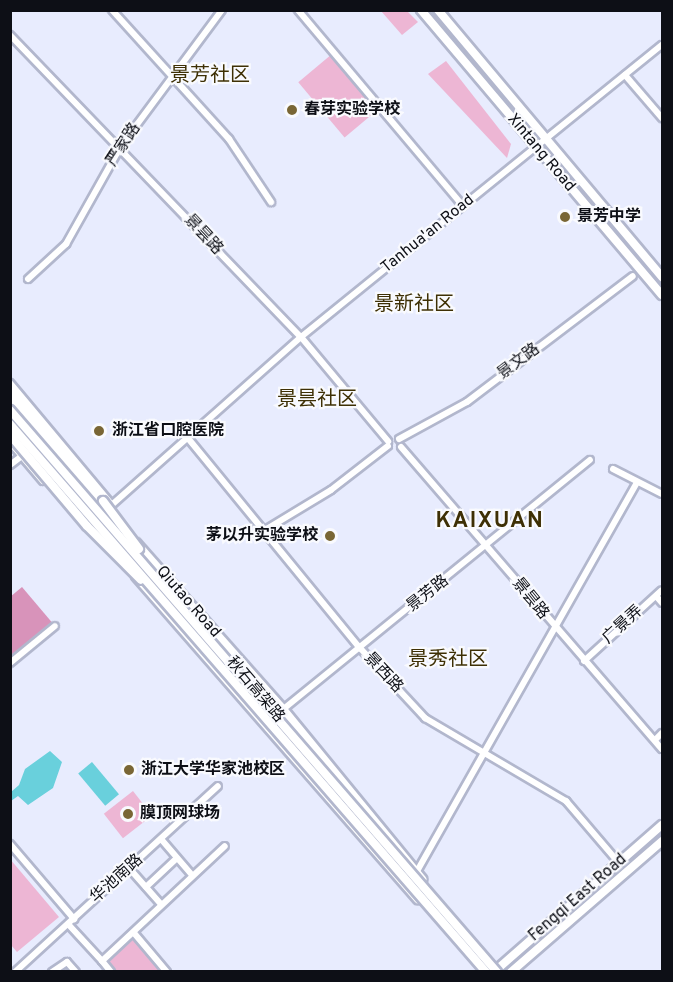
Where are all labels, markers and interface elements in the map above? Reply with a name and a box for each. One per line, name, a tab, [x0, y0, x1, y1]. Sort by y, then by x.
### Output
district label: 景芳社区	[170, 64, 250, 88]
place label: 春芽实验学校	[304, 100, 400, 120]
marker: 春芽实验学校	[285, 103, 299, 117]
street label: Xintang Road	[503, 110, 579, 196]
street label: 严家路	[103, 120, 145, 170]
street label: Tanhua'an Road	[378, 191, 478, 277]
place label: 景芳中学	[577, 207, 641, 227]
marker: 景芳中学	[558, 210, 572, 224]
street label: 景昙路	[180, 211, 226, 259]
district label: 景新社区	[374, 293, 454, 317]
street label: 景文路	[494, 340, 544, 384]
district label: 景昙社区	[277, 388, 357, 412]
place label: 浙江省口腔医院	[112, 421, 224, 441]
marker: 浙江省口腔医院	[90, 422, 108, 440]
district label: KAIXUAN	[436, 509, 544, 535]
place label: 茅以升实验学校	[206, 526, 318, 546]
marker: 茅以升实验学校	[323, 529, 337, 543]
street label: Qiutao Road	[152, 562, 224, 642]
street label: 景芳路	[403, 572, 453, 616]
street label: 景昙路	[507, 574, 553, 624]
street label: 广景弄	[599, 602, 647, 648]
district label: 景秀社区	[408, 648, 488, 672]
street label: 景西路	[360, 649, 406, 697]
street label: 秋石高架路	[222, 653, 288, 727]
place label: 浙江大学华家池校区	[141, 760, 285, 780]
marker: 浙江大学华家池校区	[122, 763, 136, 777]
place label: 膜顶网球场	[140, 804, 220, 824]
marker: 膜顶网球场	[121, 807, 135, 821]
street label: 华池南路	[87, 850, 147, 908]
street label: Fengqi East Road	[525, 850, 631, 946]

